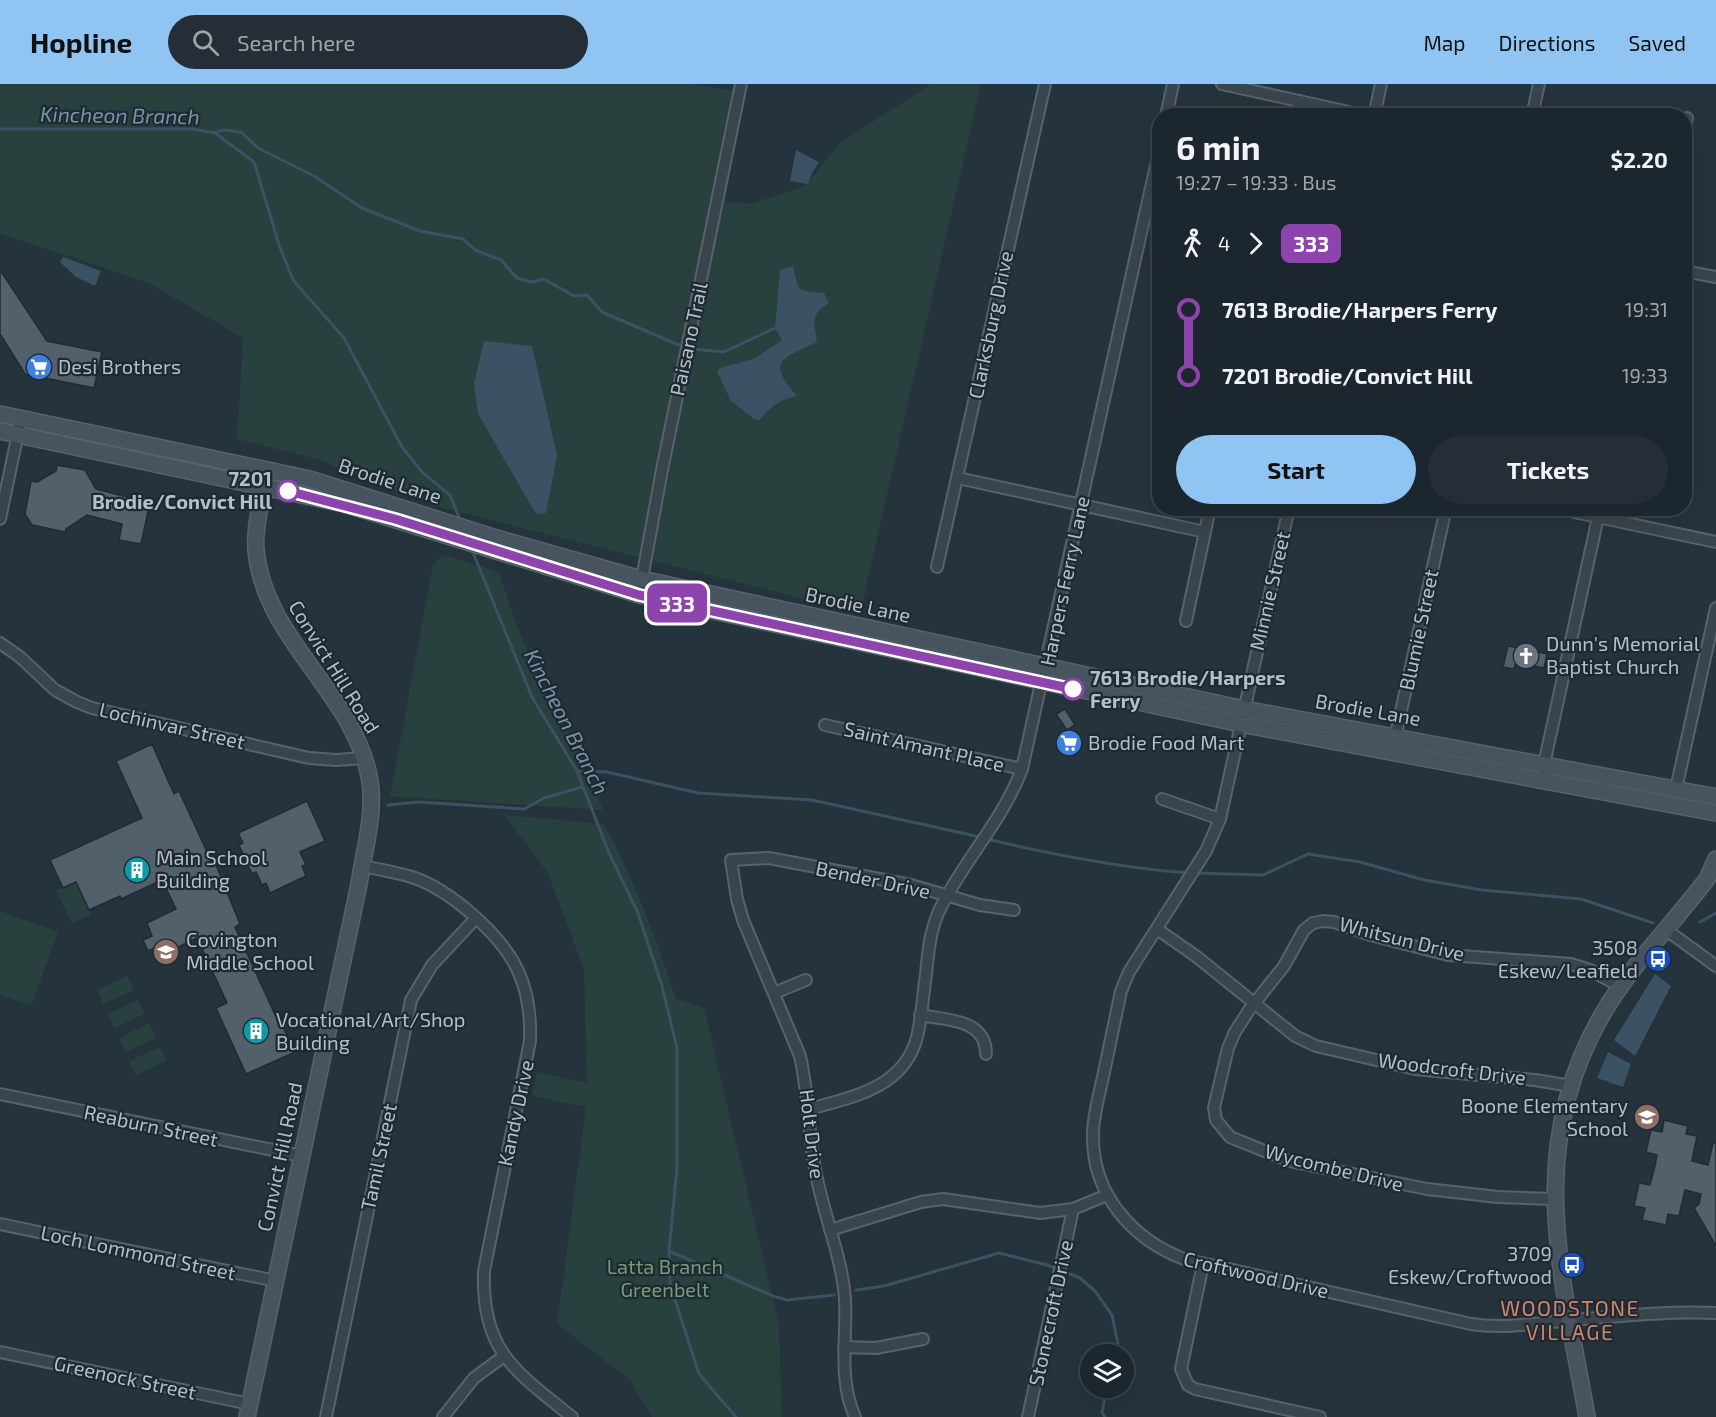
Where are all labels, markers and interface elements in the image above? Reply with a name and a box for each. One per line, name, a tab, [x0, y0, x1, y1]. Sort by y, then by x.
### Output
search box	[168, 15, 588, 69]
text: Hopline	[30, 25, 132, 59]
icon: search	[189, 26, 222, 59]
text: Search here	[237, 29, 355, 55]
text: Map	[1423, 30, 1466, 55]
text: Directions	[1499, 30, 1595, 55]
text: Saved	[1628, 30, 1686, 55]
water label: Kincheon Branch	[40, 101, 200, 128]
text: 6 min	[1176, 127, 1261, 167]
text: $2.20	[1610, 146, 1668, 172]
text: 19:27 – 19:33 · Bus	[1176, 170, 1336, 194]
icon: walk	[1176, 227, 1209, 260]
icon: forward	[1239, 227, 1272, 260]
text: 4	[1218, 231, 1230, 255]
text: 333	[1293, 231, 1329, 256]
street label: Clarksburg Drive	[963, 249, 1017, 401]
street label: Paisano Trail	[664, 280, 712, 398]
text: 7613 Brodie/Harpers Ferry	[1222, 296, 1497, 322]
text: 19:31	[1625, 297, 1668, 321]
supermarket icon: Desi Brothers	[24, 352, 54, 382]
place label: Desi Brothers	[58, 354, 181, 378]
text: 7201 Brodie/Convict Hill	[1222, 362, 1472, 388]
text: 19:33	[1622, 363, 1668, 387]
button: Start	[1176, 435, 1416, 504]
button: Tickets	[1428, 435, 1668, 504]
street label: Brodie Lane	[336, 452, 445, 508]
place label: 7201 Brodie/Convict Hill	[92, 466, 272, 513]
marker: 7201 Brodie/Convict Hill	[277, 480, 299, 502]
street label: Harpers Ferry Lane	[1034, 494, 1094, 668]
street label: Minnie Street	[1244, 529, 1294, 653]
street label: Blumie Street	[1393, 567, 1443, 692]
street label: Brodie Lane	[803, 581, 913, 627]
line badge: 333	[642, 584, 712, 622]
text: 333	[659, 591, 695, 616]
street label: Convict Hill Road	[284, 596, 385, 737]
place label: Dunn's Memorial Baptist Church	[1546, 631, 1700, 678]
church icon: Dunn's Memorial Baptist Church	[1511, 641, 1541, 671]
water label: Kincheon Branch	[520, 645, 615, 798]
place label: 7613 Brodie/Harpers Ferry	[1090, 665, 1286, 713]
marker: 7613 Brodie/Harpers Ferry	[1062, 678, 1084, 700]
street label: Brodie Lane	[1314, 688, 1423, 730]
street label: Lochinvar Street	[97, 697, 248, 754]
street label: Saint Amant Place	[842, 716, 1007, 776]
supermarket icon: Brodie Food Mart	[1054, 728, 1084, 758]
place label: Brodie Food Mart	[1088, 730, 1245, 754]
place label: Main School Building	[156, 845, 267, 892]
building icon: Main School Building	[122, 855, 152, 885]
street label: Bender Drive	[814, 855, 933, 903]
street label: Whitsun Drive	[1337, 911, 1467, 965]
place label: Covington Middle School	[186, 927, 314, 974]
place label: 3508 Eskew/Leafield	[1498, 935, 1638, 982]
school or university icon: Covington Middle School	[151, 937, 181, 967]
bus stop icon: 3508 Eskew/Leafield	[1643, 944, 1673, 974]
place label: Vocational/Art/Shop Building	[276, 1007, 465, 1054]
building icon: Vocational/Art/Shop Building	[241, 1016, 271, 1046]
street label: Woodcroft Drive	[1377, 1047, 1527, 1089]
street label: Kandy Drive	[492, 1057, 538, 1168]
street label: Convict Hill Road	[251, 1080, 307, 1234]
street label: Holt Drive	[796, 1088, 830, 1180]
place label: Boone Elementary School	[1461, 1093, 1628, 1140]
street label: Reaburn Street	[82, 1099, 221, 1151]
street label: Tamil Street	[355, 1101, 401, 1212]
school or university icon: Boone Elementary School	[1632, 1102, 1662, 1132]
street label: Wycombe Drive	[1262, 1138, 1406, 1196]
street label: Loch Lommond Street	[39, 1220, 238, 1284]
street label: Stonecroft Drive	[1023, 1238, 1077, 1388]
place label: 3709 Eskew/Croftwood	[1388, 1241, 1552, 1288]
street label: Croftwood Drive	[1181, 1246, 1331, 1302]
bus stop icon: 3709 Eskew/Croftwood	[1557, 1250, 1587, 1280]
park label: Latta Branch Greenbelt	[607, 1254, 723, 1301]
district label: WOODSTONE VILLAGE	[1500, 1295, 1640, 1344]
map controls	[1080, 1344, 1134, 1398]
button: layers	[1080, 1344, 1134, 1398]
street label: Greenock Street	[52, 1350, 199, 1404]

